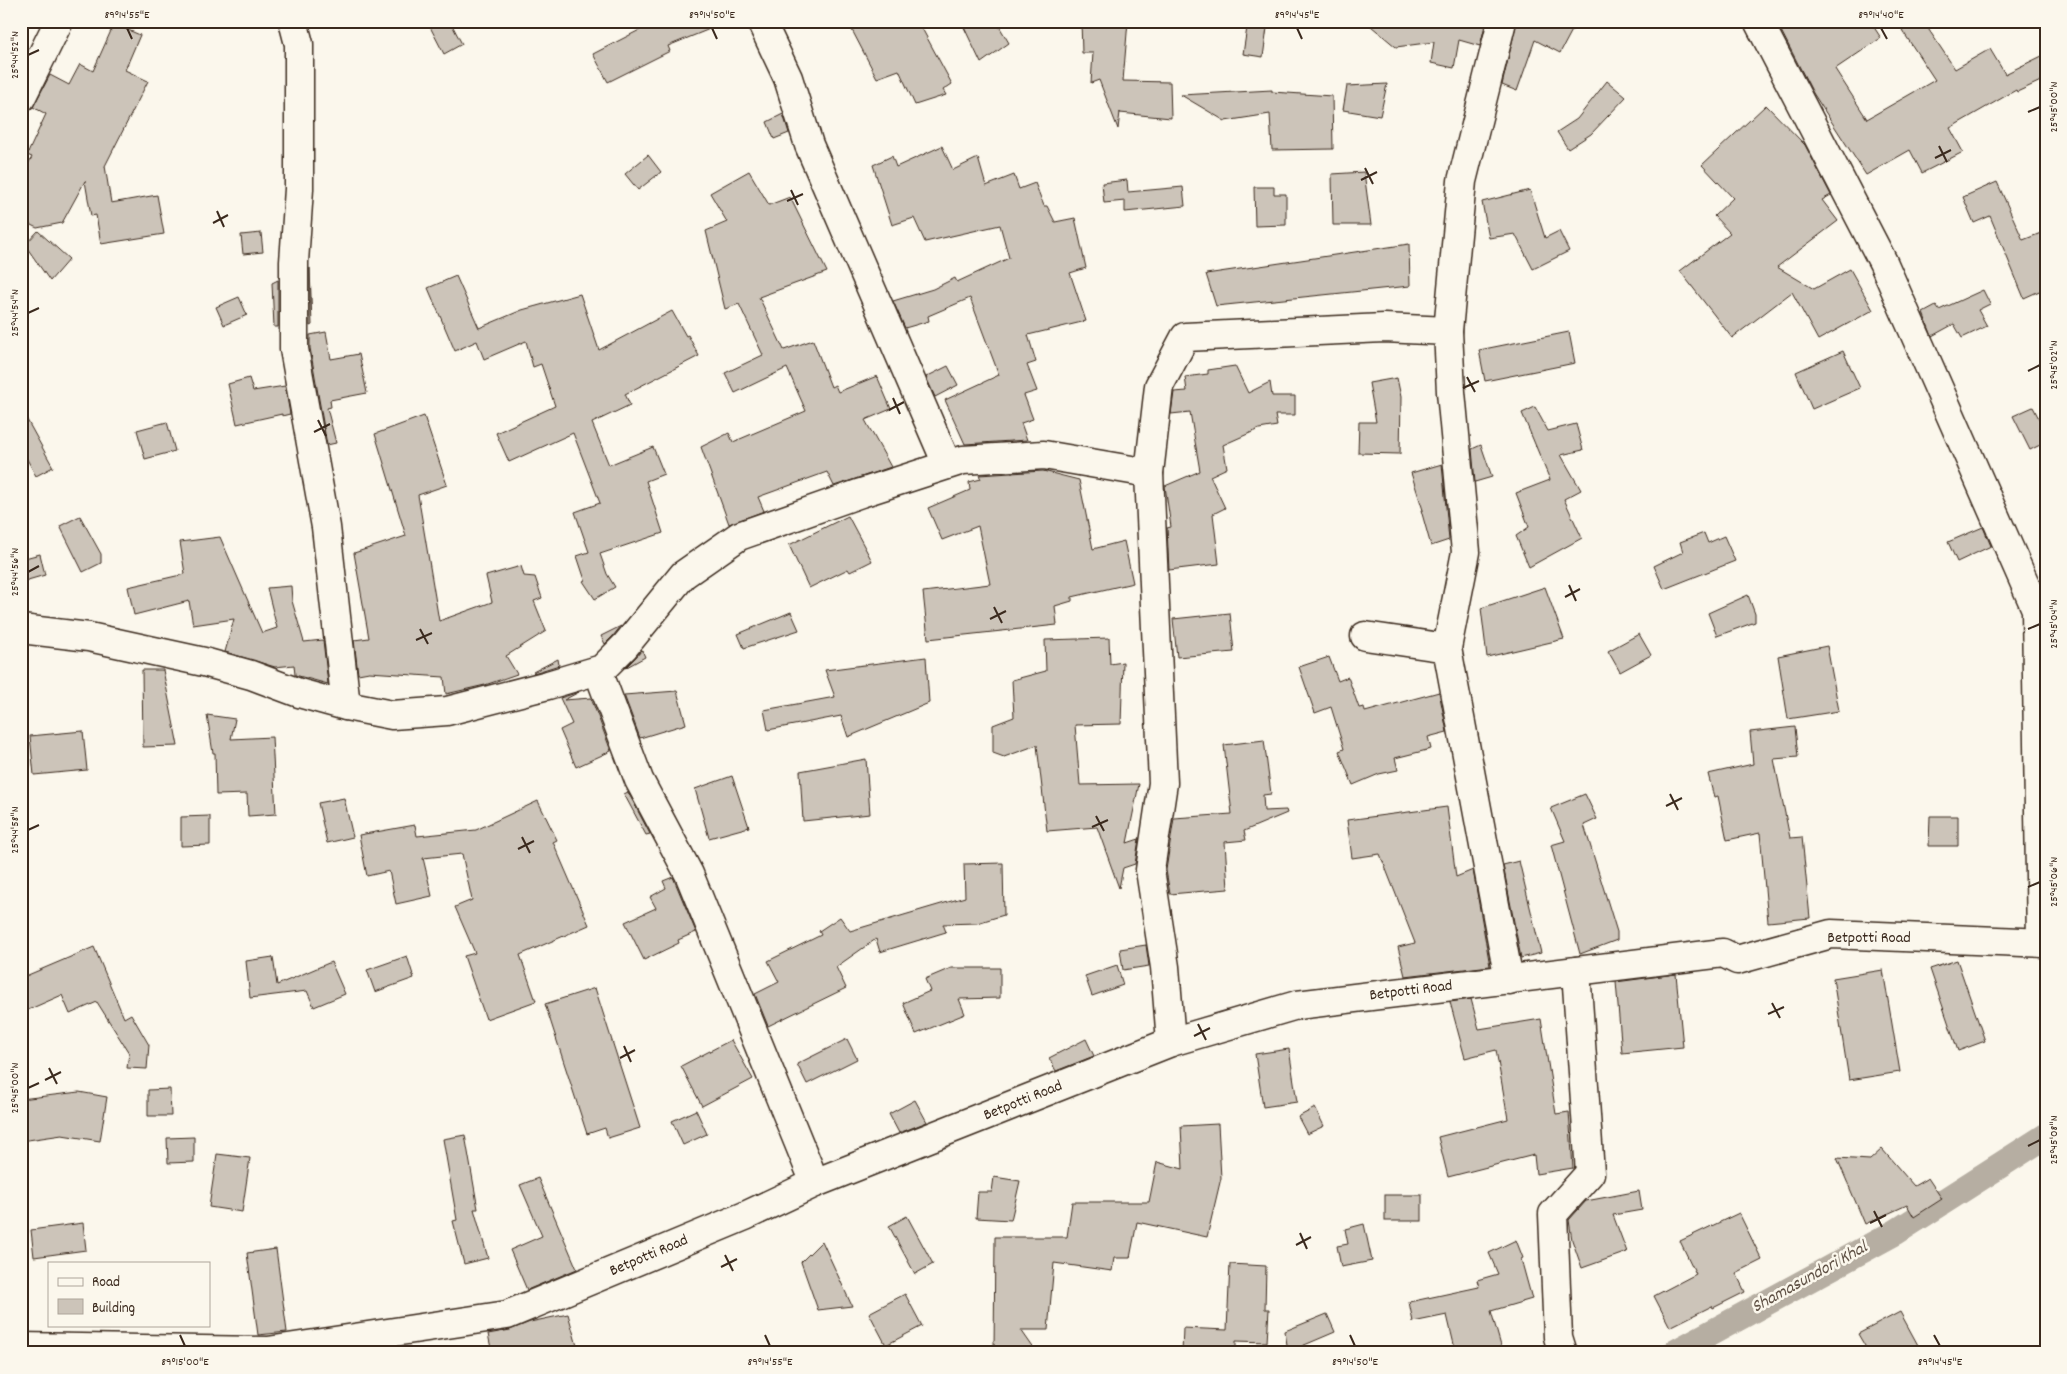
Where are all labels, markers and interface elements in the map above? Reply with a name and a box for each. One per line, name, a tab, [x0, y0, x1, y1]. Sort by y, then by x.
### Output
text: 89°14'55"E	[105, 7, 150, 24]
text: 89°14'50"E	[689, 7, 736, 24]
text: 89°14'45"E	[1275, 7, 1320, 24]
text: 89°14'40"E	[1858, 7, 1904, 24]
text: 25°44'52"N	[7, 31, 24, 79]
text: 25°45'00"N	[2046, 82, 2063, 132]
text: 25°44'54"N	[7, 289, 24, 337]
text: 25°45'02"N	[2046, 340, 2063, 390]
text: 25°44'56"N	[7, 548, 24, 596]
text: 25°45'04"N	[2046, 599, 2063, 649]
text: 25°44'58"N	[7, 806, 24, 854]
text: 25°45'06"N	[2046, 857, 2063, 907]
street label: Betpotti Road	[1827, 927, 1911, 950]
street label: Betpotti Road	[1368, 975, 1454, 1007]
text: 25°45'00"N	[7, 1063, 24, 1113]
street label: Betpotti Road	[980, 1075, 1066, 1127]
text: 25°45'08"N	[2046, 1115, 2063, 1165]
street label: Betpotti Road	[606, 1229, 692, 1283]
water label: Shamasundori Khal	[1748, 1235, 1874, 1320]
legend	[48, 1262, 210, 1326]
text: Road	[92, 1272, 120, 1294]
text: Building	[92, 1298, 135, 1320]
text: 89°15'00"E	[161, 1354, 209, 1371]
text: 89°14'55"E	[748, 1354, 793, 1371]
text: 89°14'50"E	[1332, 1354, 1379, 1371]
text: 89°14'45"E	[1918, 1354, 1963, 1371]

